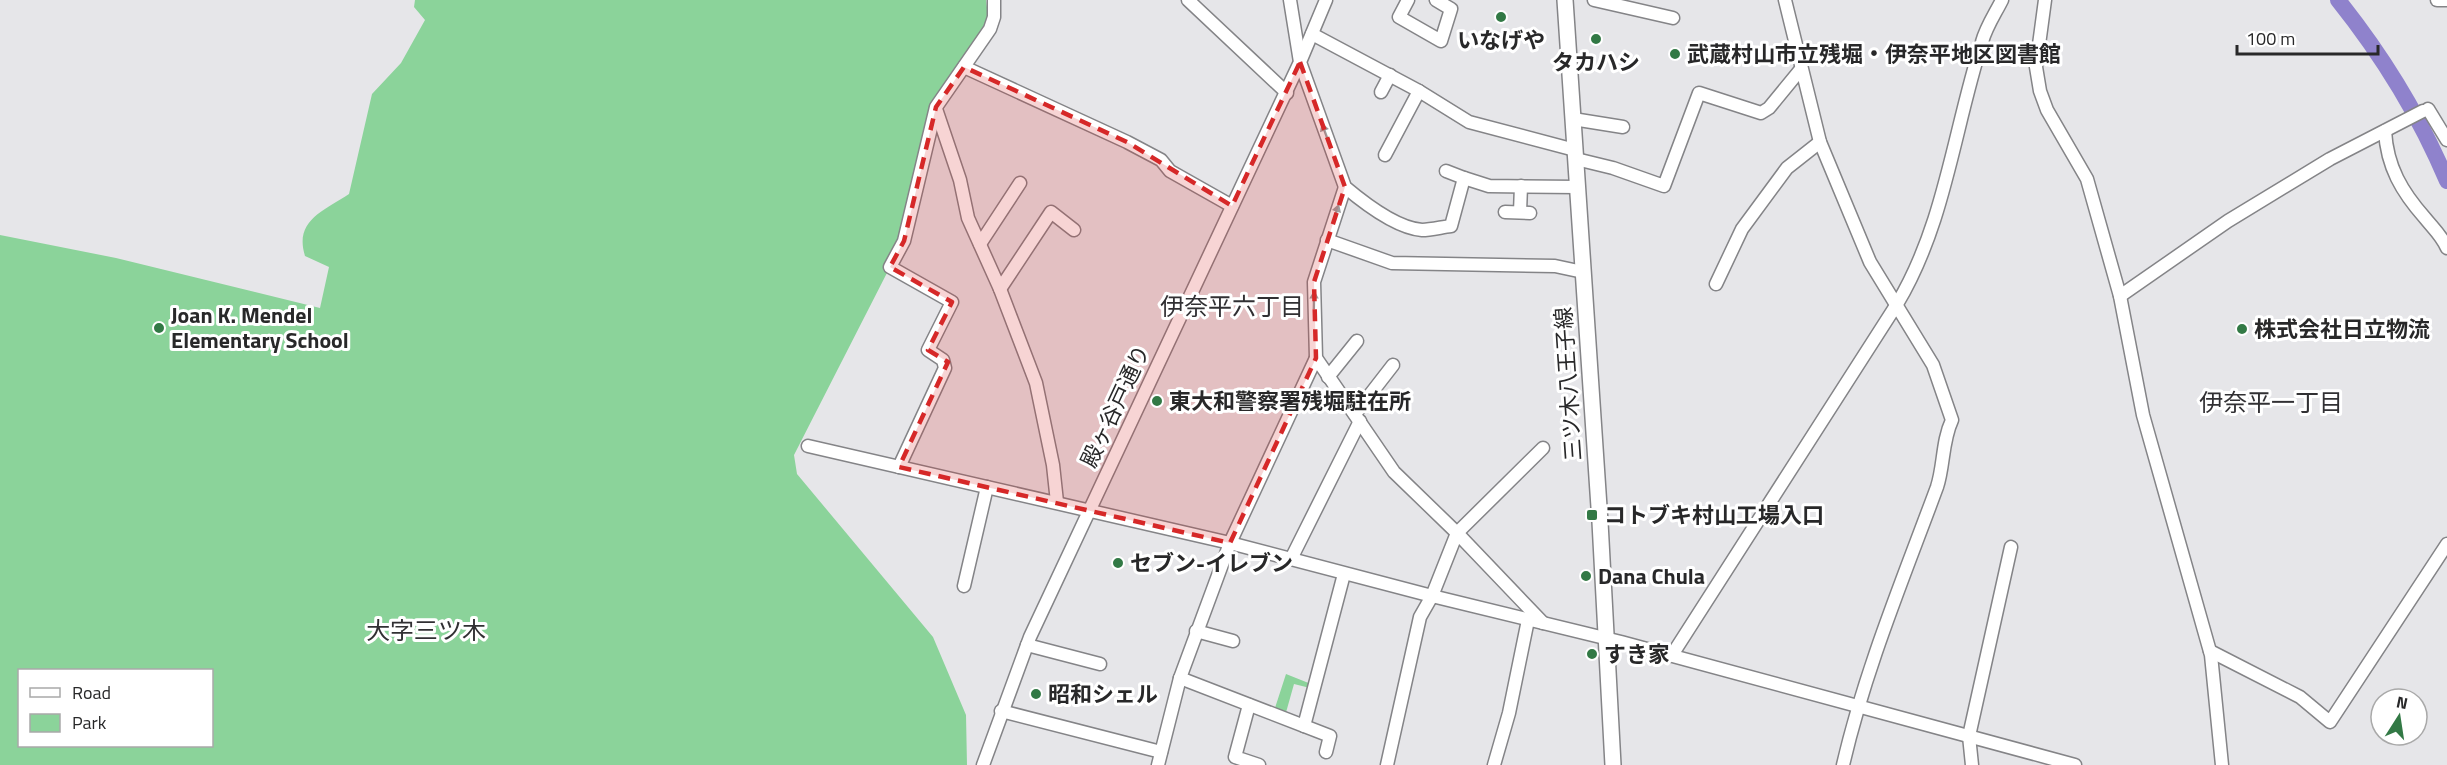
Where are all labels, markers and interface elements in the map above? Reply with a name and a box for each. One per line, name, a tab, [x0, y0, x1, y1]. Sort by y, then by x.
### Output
marker: いなげや	[1494, 10, 1508, 24]
scale bar	[2237, 18, 2378, 56]
place label: いなげや	[1457, 23, 1545, 57]
text: 100 m	[2246, 25, 2295, 52]
marker: タカハシ	[1589, 32, 1603, 46]
place label: 武蔵村山市立残堀・伊奈平地区図書館	[1687, 37, 2061, 71]
place label: タカハシ	[1552, 45, 1640, 79]
marker: 武蔵村山市立残堀・伊奈平地区図書館	[1668, 47, 1682, 61]
one-way arrow	[1320, 122, 1330, 140]
one-way arrow	[1332, 204, 1341, 222]
district label: 伊奈平六丁目	[1160, 288, 1304, 324]
one-way arrow	[1309, 291, 1318, 310]
place label: Joan K. Mendel Elementary School	[171, 298, 349, 357]
street label: 三ツ木八王子線	[1546, 306, 1590, 462]
place label: 株式会社日立物流	[2254, 312, 2430, 346]
marker: Joan K. Mendel Elementary School	[152, 321, 166, 335]
marker: 株式会社日立物流	[2235, 322, 2249, 336]
street label: 殿ヶ谷戸通り	[1072, 339, 1158, 473]
place label: 東大和警察署残堀駐在所	[1169, 384, 1411, 418]
district label: 伊奈平一丁目	[2199, 384, 2343, 420]
marker: 東大和警察署残堀駐在所	[1150, 394, 1164, 408]
place label: コトブキ村山工場入口	[1604, 498, 1824, 532]
marker: コトブキ村山工場入口	[1585, 508, 1599, 522]
place label: セブン-イレブン	[1130, 546, 1293, 580]
marker: セブン-イレブン	[1111, 556, 1125, 570]
place label: Dana Chula	[1598, 559, 1705, 593]
marker: Dana Chula	[1579, 569, 1593, 583]
district label: 大字三ツ木	[366, 612, 486, 648]
place label: すき家	[1604, 637, 1670, 671]
marker: すき家	[1585, 647, 1599, 661]
legend	[18, 669, 213, 747]
place label: 昭和シェル	[1048, 677, 1158, 711]
text: Road	[72, 679, 111, 706]
marker: 昭和シェル	[1029, 687, 1043, 701]
north arrow	[2369, 687, 2429, 747]
text: N	[2394, 689, 2410, 715]
text: Park	[72, 709, 107, 736]

